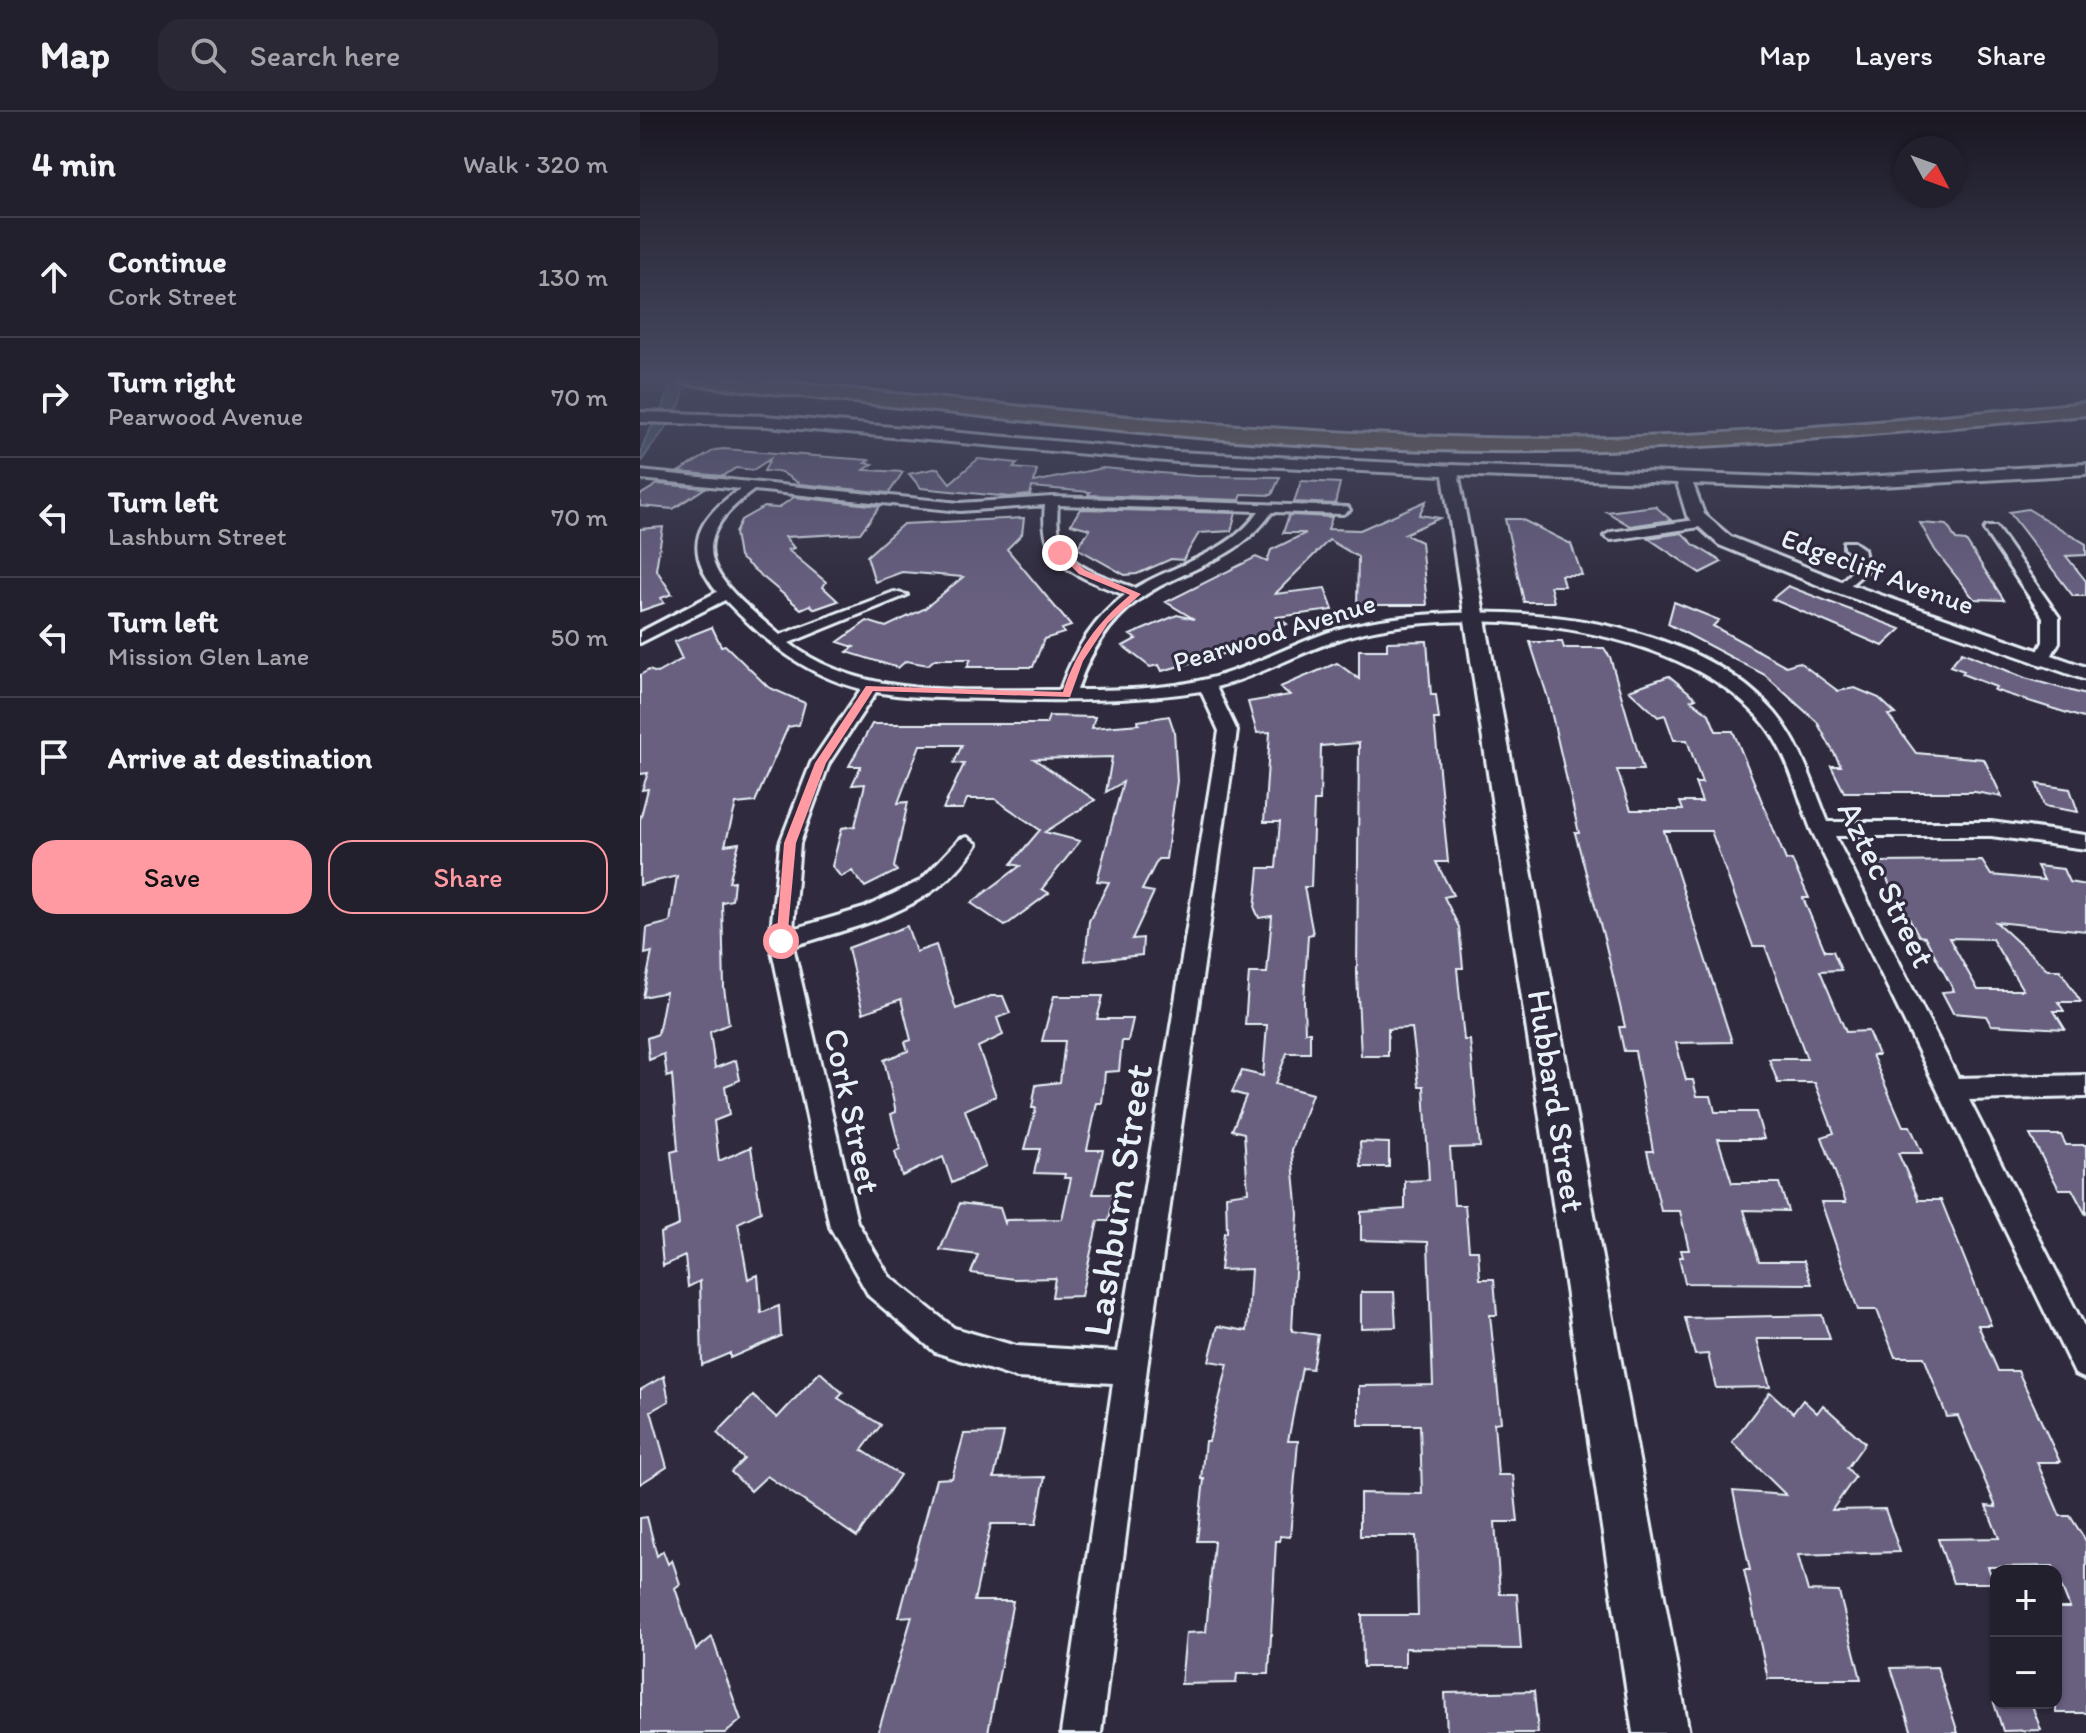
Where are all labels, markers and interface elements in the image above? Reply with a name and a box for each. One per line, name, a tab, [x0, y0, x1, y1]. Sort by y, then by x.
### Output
search box	[158, 19, 718, 91]
text: Map	[40, 32, 110, 78]
icon: search	[186, 33, 230, 77]
text: Search here	[250, 37, 400, 74]
text: Map	[1759, 38, 1811, 72]
text: Layers	[1855, 38, 1933, 72]
text: Share	[1977, 38, 2046, 72]
north arrow	[1894, 136, 1966, 208]
text: 4 min	[32, 144, 116, 185]
text: Walk · 320 m	[463, 148, 608, 180]
text: Continue	[108, 243, 227, 280]
icon: ahead	[32, 255, 76, 299]
text: 130 m	[538, 261, 608, 293]
text: Cork Street	[108, 280, 237, 312]
text: Turn right	[108, 363, 236, 400]
icon: right	[32, 375, 76, 419]
text: 70 m	[551, 381, 608, 413]
text: Pearwood Avenue	[108, 400, 303, 432]
text: Turn left	[108, 483, 219, 520]
icon: left	[32, 495, 76, 539]
text: 70 m	[551, 501, 608, 533]
text: Lashburn Street	[108, 520, 287, 552]
street label: Edgecliff Avenue	[1777, 520, 1979, 622]
route end	[1042, 535, 1078, 571]
street label: Pearwood Avenue	[1169, 585, 1379, 679]
text: Turn left	[108, 603, 219, 640]
icon: left	[32, 615, 76, 659]
text: 50 m	[551, 621, 608, 653]
text: Mission Glen Lane	[108, 640, 309, 672]
icon: arrive	[32, 735, 76, 779]
text: Arrive at destination	[108, 739, 372, 776]
street label: Aztec Street	[1829, 794, 1944, 974]
button: Save	[32, 840, 312, 914]
button: Share	[328, 840, 608, 914]
route start	[763, 923, 799, 959]
street label: Hubbard Street	[1519, 987, 1594, 1215]
street label: Cork Street	[815, 1025, 890, 1198]
street label: Lashburn Street	[1072, 1061, 1162, 1339]
map controls	[1990, 1565, 2062, 1709]
button: +	[1990, 1565, 2062, 1637]
button: −	[1990, 1637, 2062, 1709]

